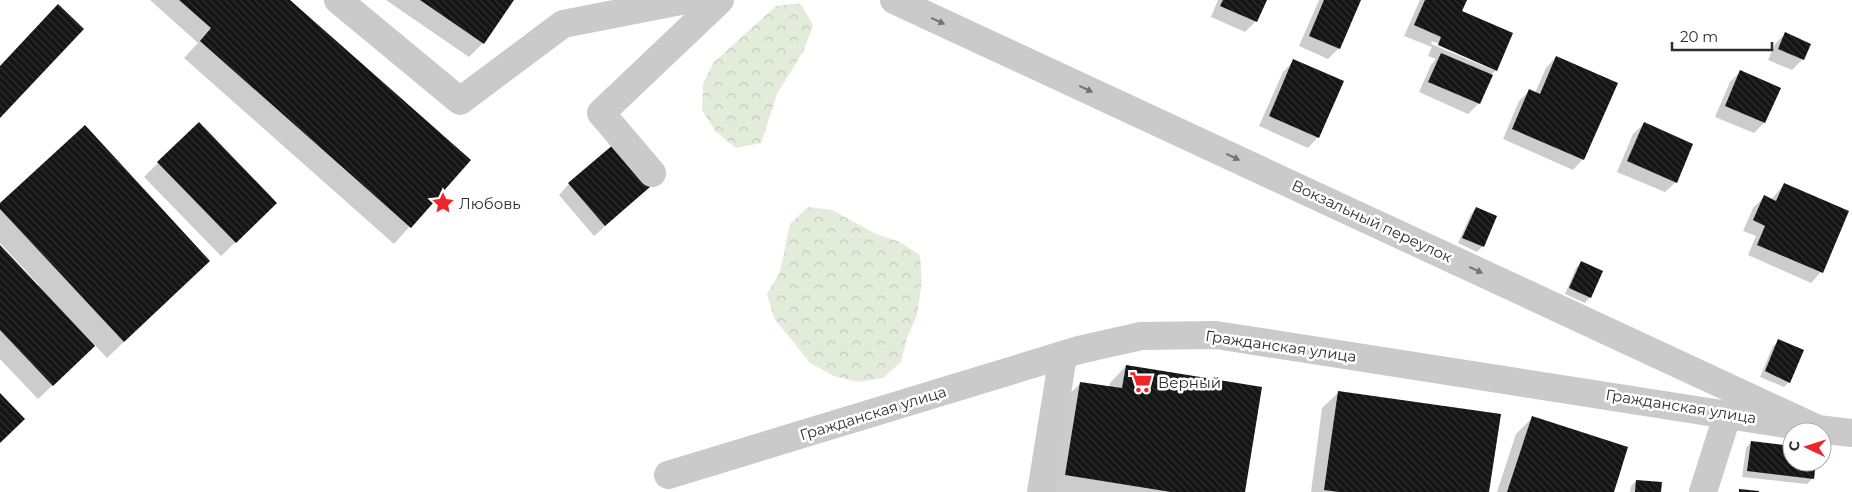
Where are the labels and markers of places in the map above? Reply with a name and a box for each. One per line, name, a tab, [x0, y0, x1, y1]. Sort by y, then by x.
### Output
place icon: Любовь	[430, 190, 456, 216]
place label: Любовь	[459, 194, 521, 213]
supermarket icon: Верный	[1128, 369, 1154, 395]
place label: Верный	[1158, 373, 1221, 392]

